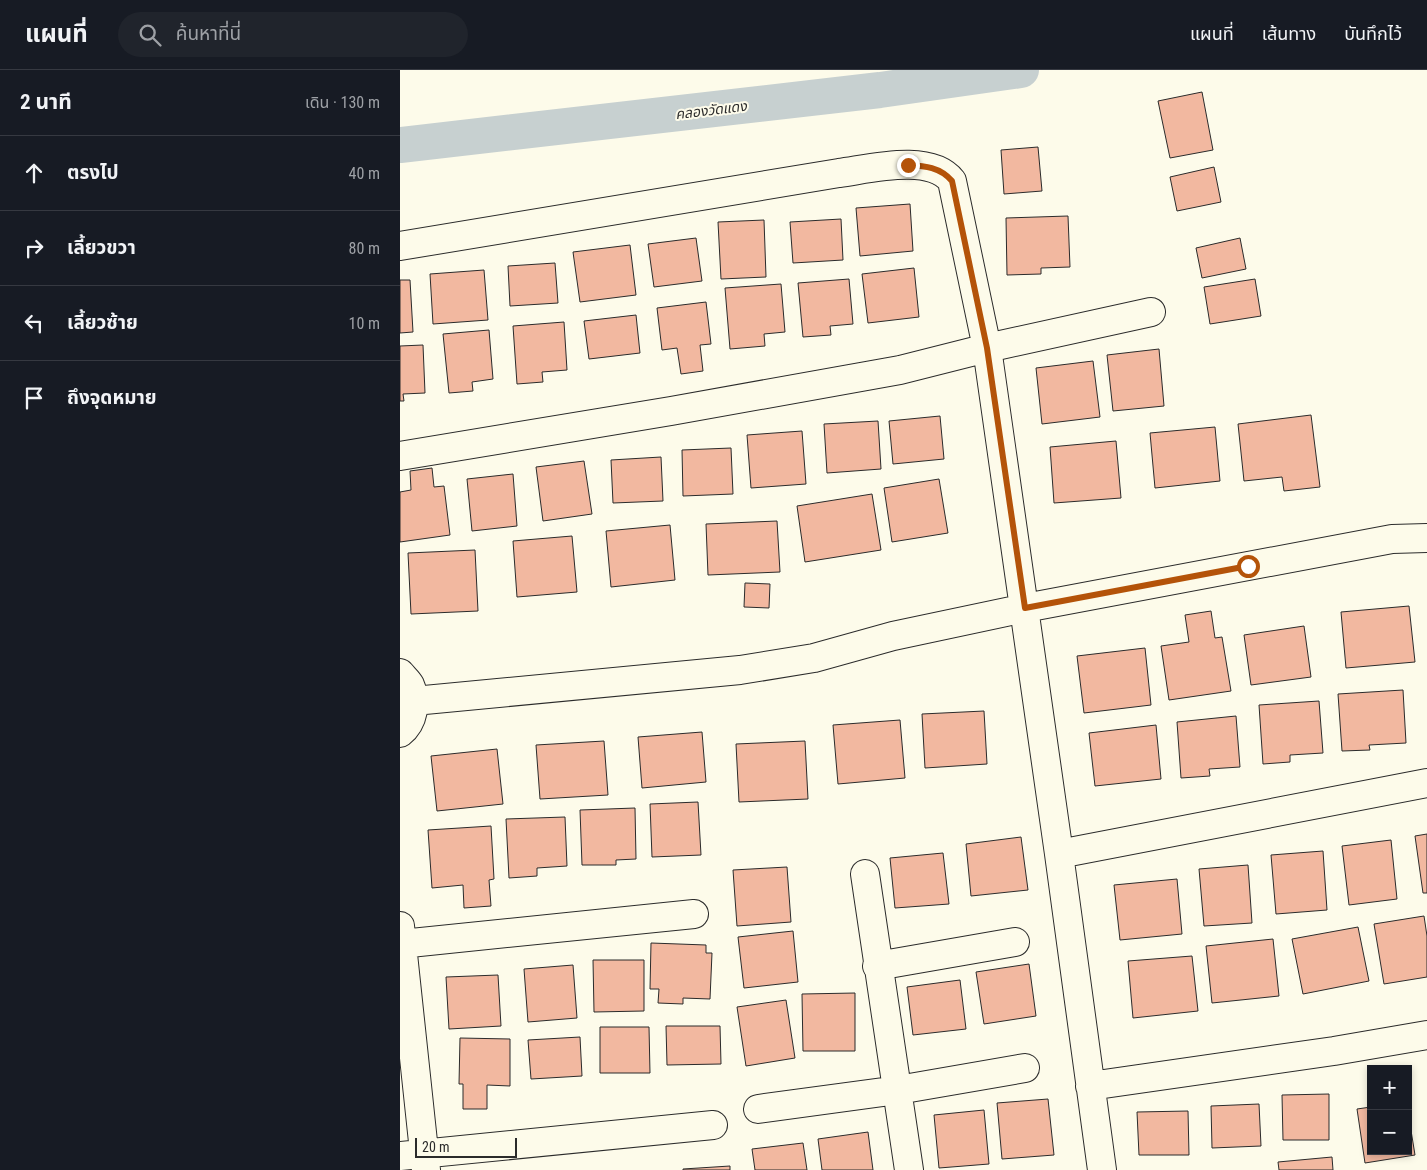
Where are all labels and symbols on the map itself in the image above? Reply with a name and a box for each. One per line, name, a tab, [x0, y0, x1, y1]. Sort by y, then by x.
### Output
water label: คลองวัดแดง	[674, 98, 749, 122]
route end	[897, 154, 920, 177]
route start	[1237, 555, 1260, 578]
scale bar	[415, 1135, 518, 1158]

